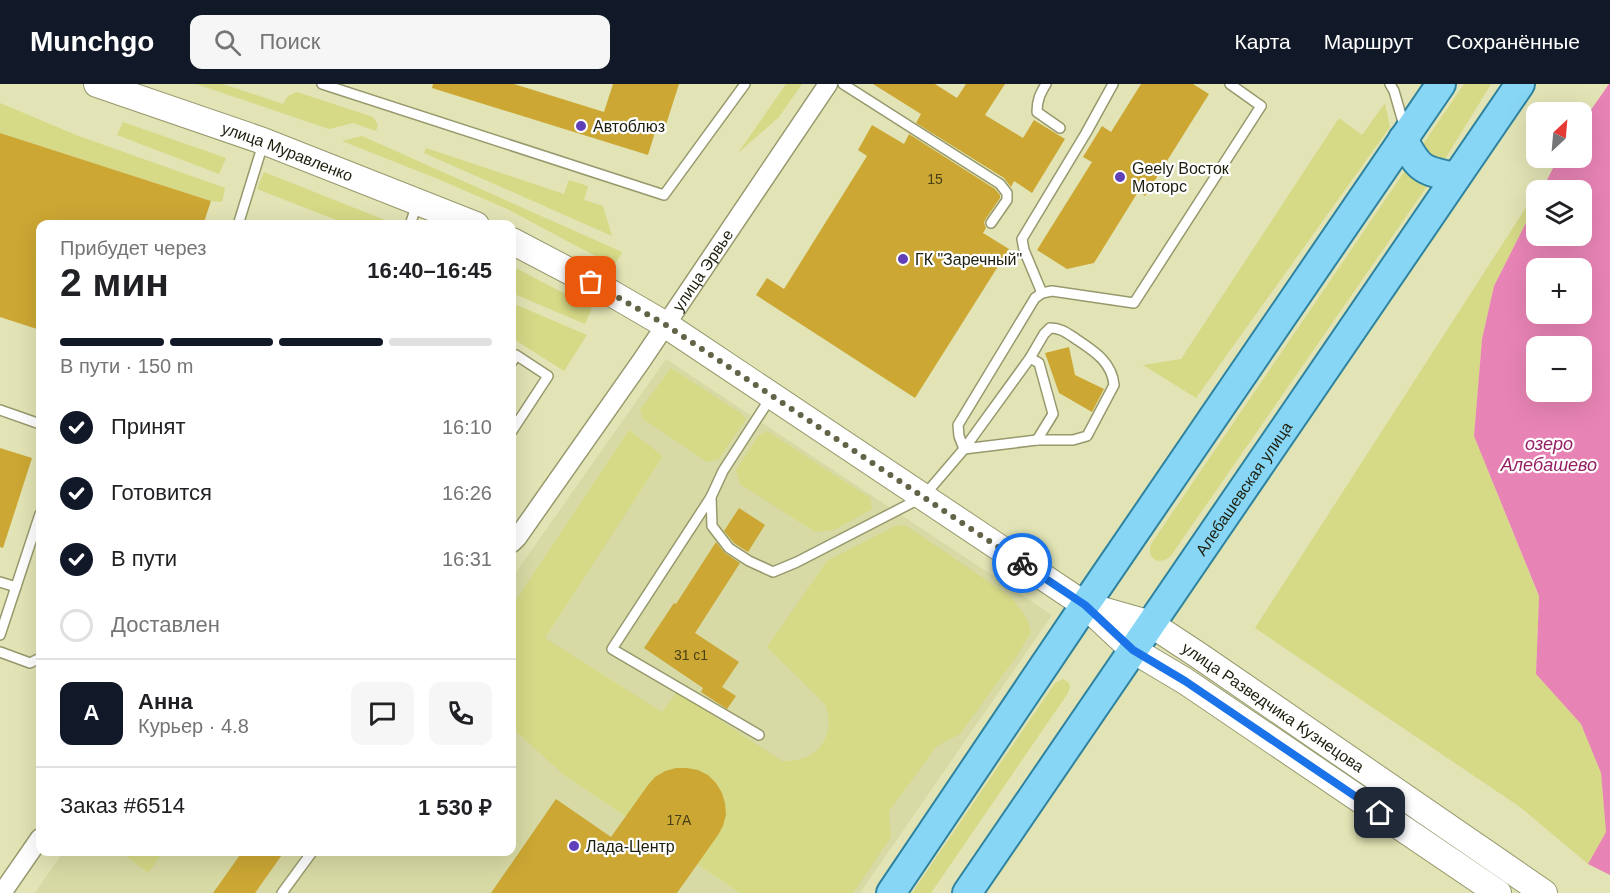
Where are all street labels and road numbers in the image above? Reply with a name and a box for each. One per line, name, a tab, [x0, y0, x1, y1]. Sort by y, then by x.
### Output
street label: улица Муравленко	[219, 119, 355, 185]
street label: улица Эрвье	[670, 226, 737, 314]
street label: Алебашевская улица	[1192, 419, 1296, 559]
street label: улица Разведчика Кузнецова	[1179, 639, 1367, 776]

